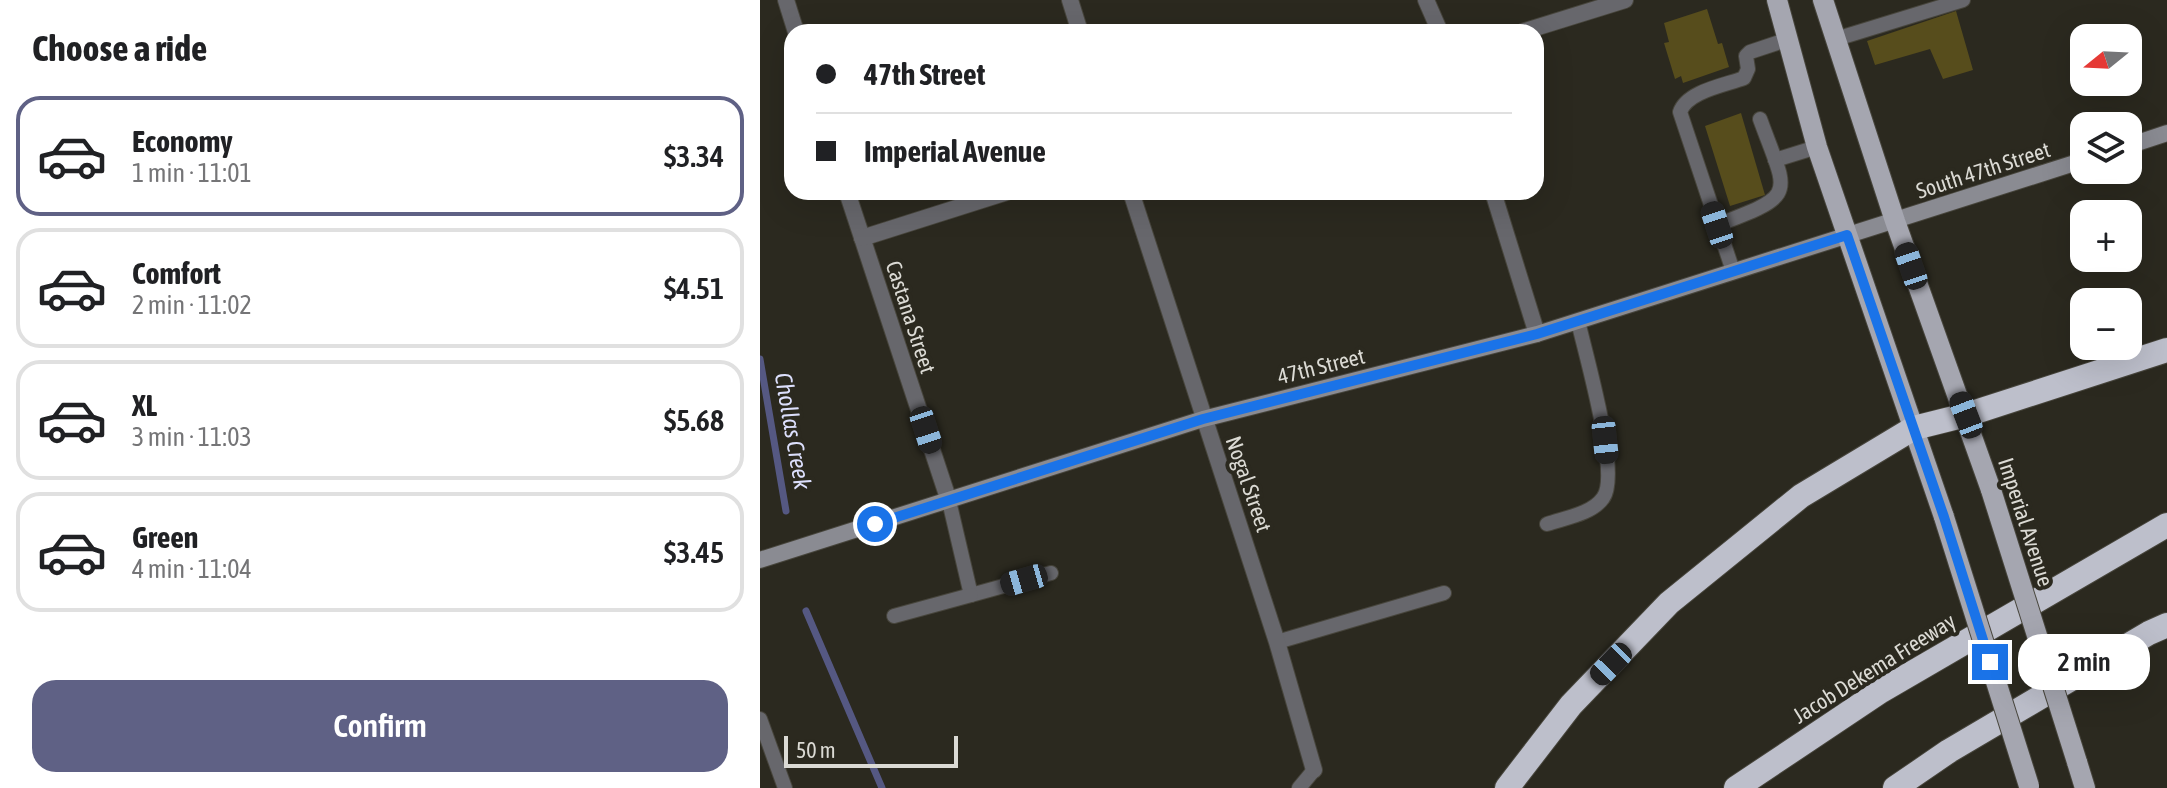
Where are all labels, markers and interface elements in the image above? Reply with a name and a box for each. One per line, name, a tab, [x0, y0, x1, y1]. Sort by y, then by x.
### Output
north arrow	[2070, 24, 2142, 96]
map controls	[2070, 24, 2142, 360]
text: Choose a ride	[32, 27, 207, 69]
text: 47th Street	[864, 57, 985, 91]
button: layers	[2070, 112, 2142, 184]
icon: car	[36, 120, 108, 192]
text: Economy	[132, 124, 233, 158]
text: Imperial Avenue	[864, 134, 1046, 168]
street label: South 47th Street	[1913, 136, 2053, 204]
text: $3.34	[664, 139, 724, 173]
text: 1 min · 11:01	[132, 158, 252, 188]
car	[1698, 198, 1736, 252]
button: +	[2070, 200, 2142, 272]
car	[1892, 239, 1930, 293]
icon: car	[36, 252, 108, 324]
text: Comfort	[132, 256, 221, 290]
street label: Castana Street	[881, 258, 941, 376]
text: $4.51	[664, 271, 724, 305]
button: −	[2070, 288, 2142, 360]
text: 2 min · 11:02	[132, 290, 252, 320]
street label: 47th Street	[1275, 343, 1367, 389]
water label: Chollas Creek	[769, 371, 817, 492]
icon: car	[36, 384, 108, 456]
text: XL	[132, 388, 157, 422]
car	[1946, 388, 1986, 442]
text: $5.68	[664, 403, 724, 437]
car	[907, 403, 945, 457]
car	[1591, 415, 1619, 465]
text: 3 min · 11:03	[132, 422, 252, 452]
street label: Nogal Street	[1220, 433, 1278, 535]
street label: Imperial Avenue	[1993, 455, 2059, 589]
route start	[857, 506, 893, 542]
icon: car	[36, 516, 108, 588]
text: Green	[132, 520, 198, 554]
text: $3.45	[664, 535, 724, 569]
text: 4 min · 11:04	[132, 554, 252, 584]
car	[998, 562, 1050, 598]
street label: Jacob Dekema Freeway	[1788, 608, 1960, 728]
callout: 2 min	[2018, 634, 2150, 690]
car	[1586, 638, 1636, 690]
route end	[1972, 644, 2008, 680]
text: 2 min	[2057, 647, 2111, 677]
button: Confirm	[32, 680, 728, 772]
scale bar	[784, 732, 958, 768]
text: 50 m	[796, 737, 836, 763]

